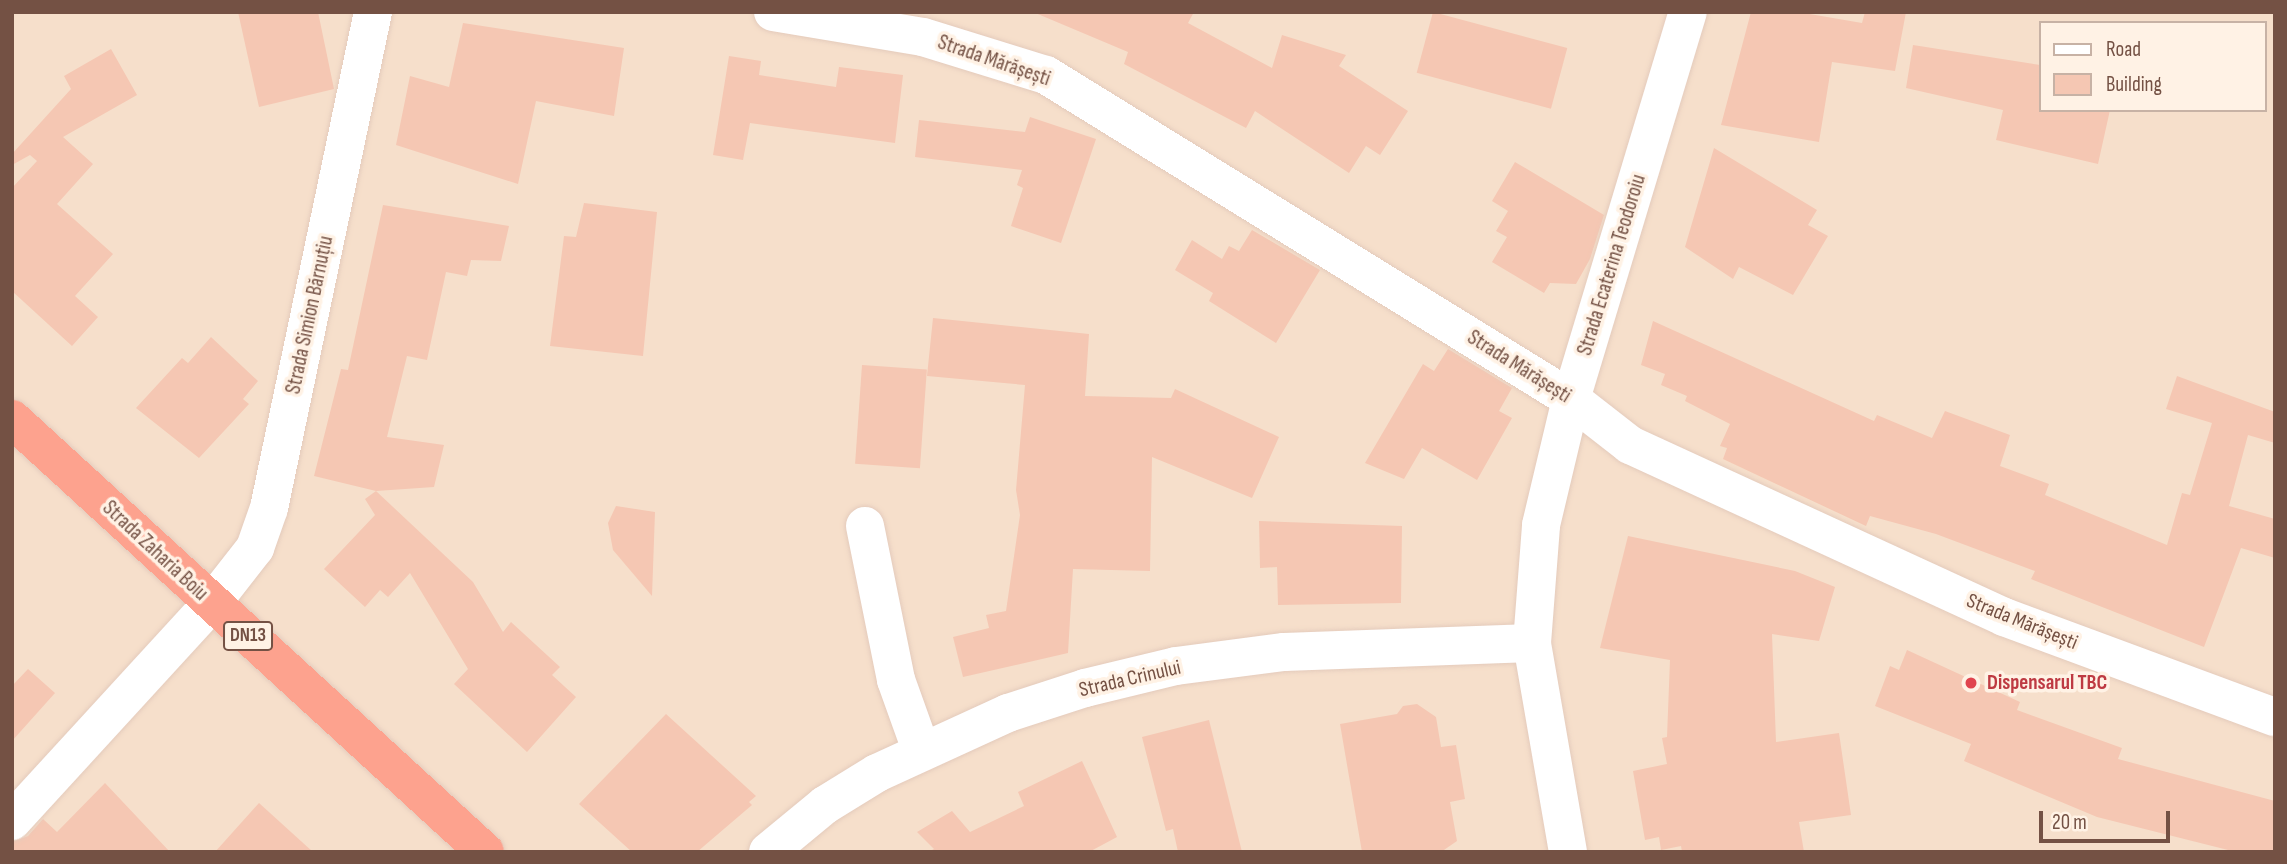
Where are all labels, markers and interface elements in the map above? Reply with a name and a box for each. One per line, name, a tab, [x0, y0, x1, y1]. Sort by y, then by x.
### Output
legend	[2038, 21, 2266, 112]
street label: Strada Mărășești	[934, 30, 1054, 92]
text: Road	[2106, 37, 2141, 62]
text: Building	[2106, 72, 2162, 97]
street label: Strada Ecaterina Teodoroiu	[1572, 171, 1652, 359]
street label: Strada Simion Bărnuțiu	[281, 234, 339, 396]
street label: Strada Mărășești	[1462, 325, 1576, 409]
street label: Strada Zaharia Boiu	[97, 496, 213, 606]
street label: Strada Mărășești	[1963, 588, 2081, 656]
road number: DN13	[222, 621, 274, 652]
street label: Strada Crinului	[1077, 655, 1183, 703]
place label: Dispensarul TBC	[1987, 670, 2107, 696]
marker: Dispensarul TBC	[1961, 673, 1981, 693]
scale bar	[2042, 798, 2173, 842]
text: 20 m	[2052, 810, 2087, 835]

